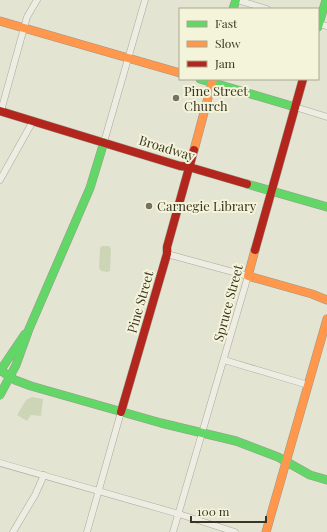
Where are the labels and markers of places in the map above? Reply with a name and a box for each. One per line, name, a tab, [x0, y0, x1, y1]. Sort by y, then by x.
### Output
place label: Pine Street Church	[184, 82, 248, 114]
marker: Pine Street Church	[171, 93, 181, 103]
place label: Carnegie Library	[157, 197, 257, 214]
marker: Carnegie Library	[144, 201, 154, 211]

